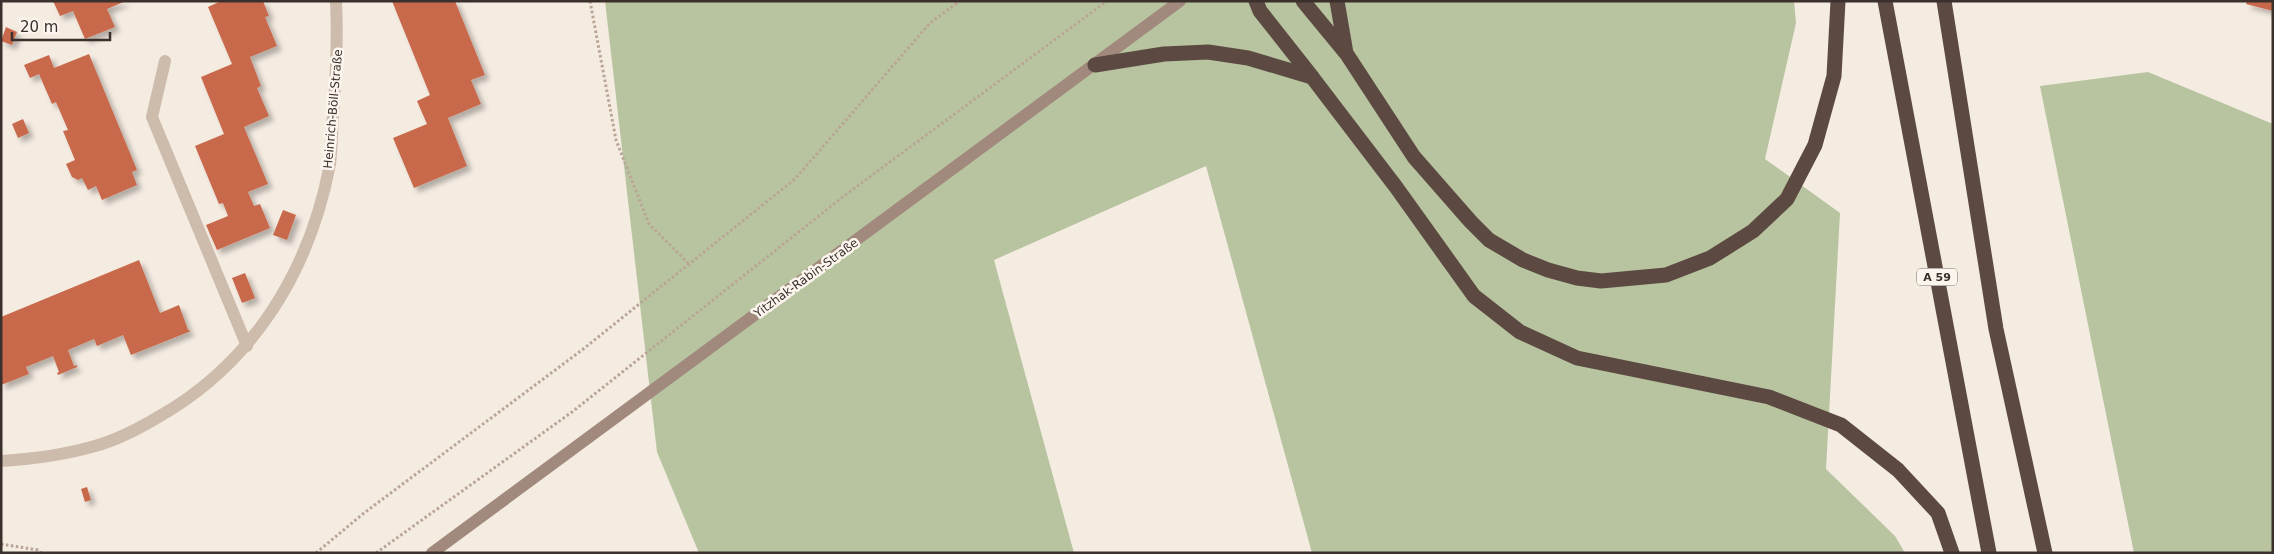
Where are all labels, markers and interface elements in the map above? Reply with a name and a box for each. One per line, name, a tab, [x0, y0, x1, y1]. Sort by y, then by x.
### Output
scale bar	[12, 10, 110, 42]
text: 20 m	[20, 18, 58, 36]
street label: Heinrich-Böll-Straße	[321, 49, 345, 169]
street label: Yitzhak-Rabin-Straße	[750, 235, 861, 321]
road number: A 59	[1917, 268, 1957, 286]

